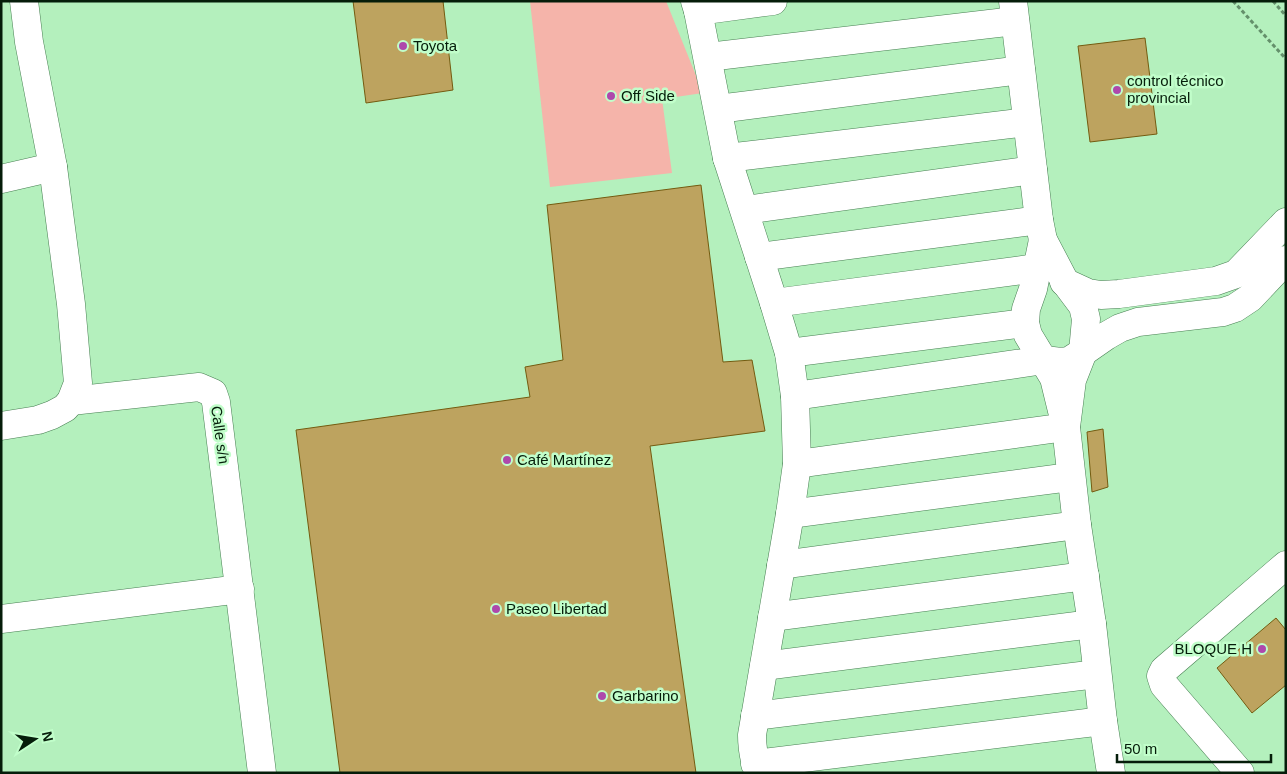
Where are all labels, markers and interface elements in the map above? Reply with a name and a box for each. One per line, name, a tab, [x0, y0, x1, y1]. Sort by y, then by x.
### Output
place label: Toyota	[413, 37, 458, 54]
marker: Toyota	[397, 40, 409, 52]
place label: control técnico provincial	[1127, 72, 1224, 106]
marker: control técnico provincial	[1111, 84, 1123, 96]
place label: Off Side	[621, 87, 675, 104]
marker: Off Side	[605, 90, 617, 102]
street label: Calle s/n	[208, 405, 233, 465]
place label: Café Martínez	[517, 451, 611, 468]
marker: Café Martínez	[501, 454, 513, 466]
place label: Paseo Libertad	[506, 600, 607, 617]
marker: Paseo Libertad	[490, 603, 502, 615]
place label: BLOQUE H	[1174, 640, 1252, 657]
marker: BLOQUE H	[1256, 643, 1268, 655]
place label: Garbarino	[612, 687, 679, 704]
marker: Garbarino	[596, 690, 608, 702]
north arrow	[10, 714, 60, 764]
text: N	[39, 730, 57, 743]
scale bar	[1117, 732, 1271, 764]
text: 50 m	[1124, 740, 1157, 757]

